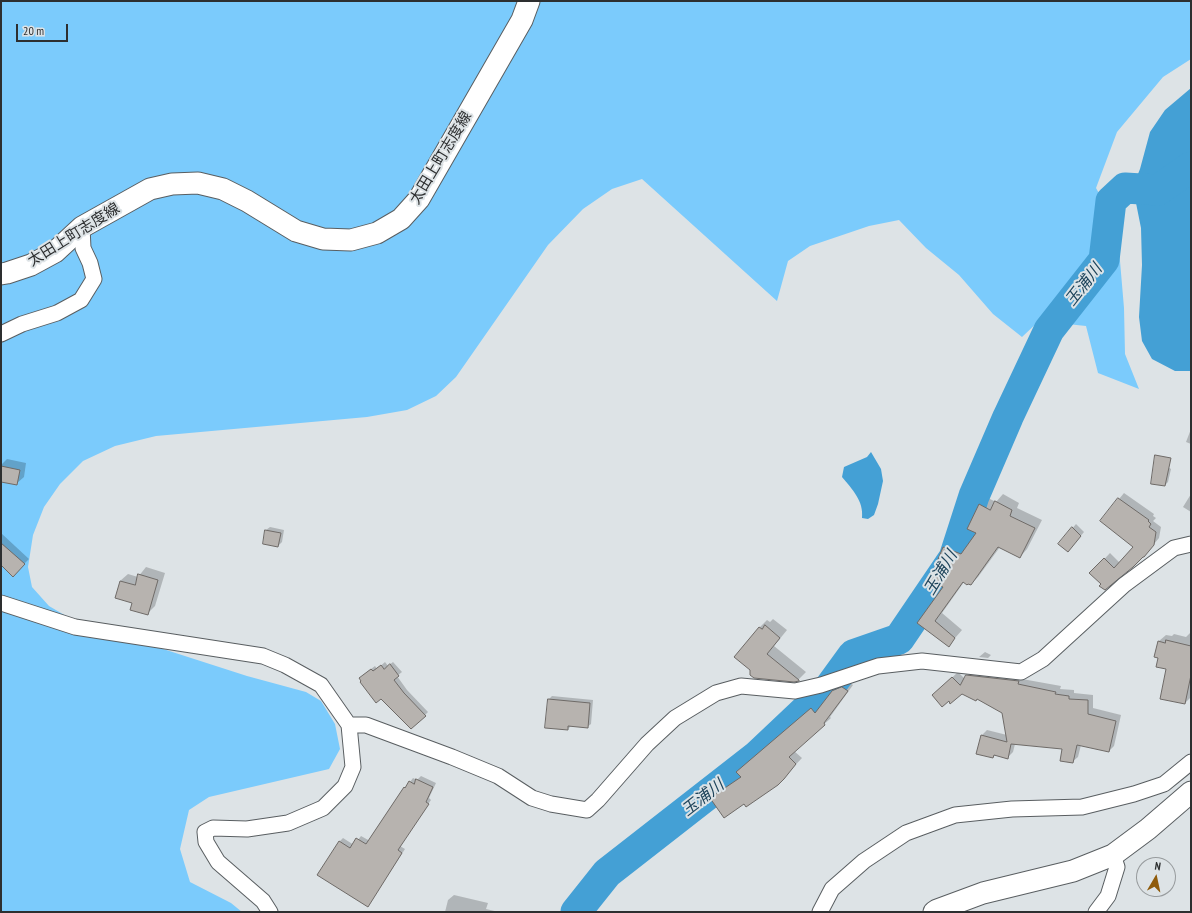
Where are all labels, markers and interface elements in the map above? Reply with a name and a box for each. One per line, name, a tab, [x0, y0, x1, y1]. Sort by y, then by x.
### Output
scale bar	[18, 16, 70, 42]
text: 20 m	[23, 23, 44, 38]
street label: 太田上町志度線	[406, 108, 476, 208]
street label: 太田上町志度線	[25, 200, 123, 270]
water label: 玉浦川	[1062, 260, 1106, 310]
water label: 玉浦川	[920, 547, 962, 599]
water label: 玉浦川	[678, 776, 728, 820]
north arrow	[1136, 857, 1176, 897]
text: N	[1154, 859, 1162, 874]

